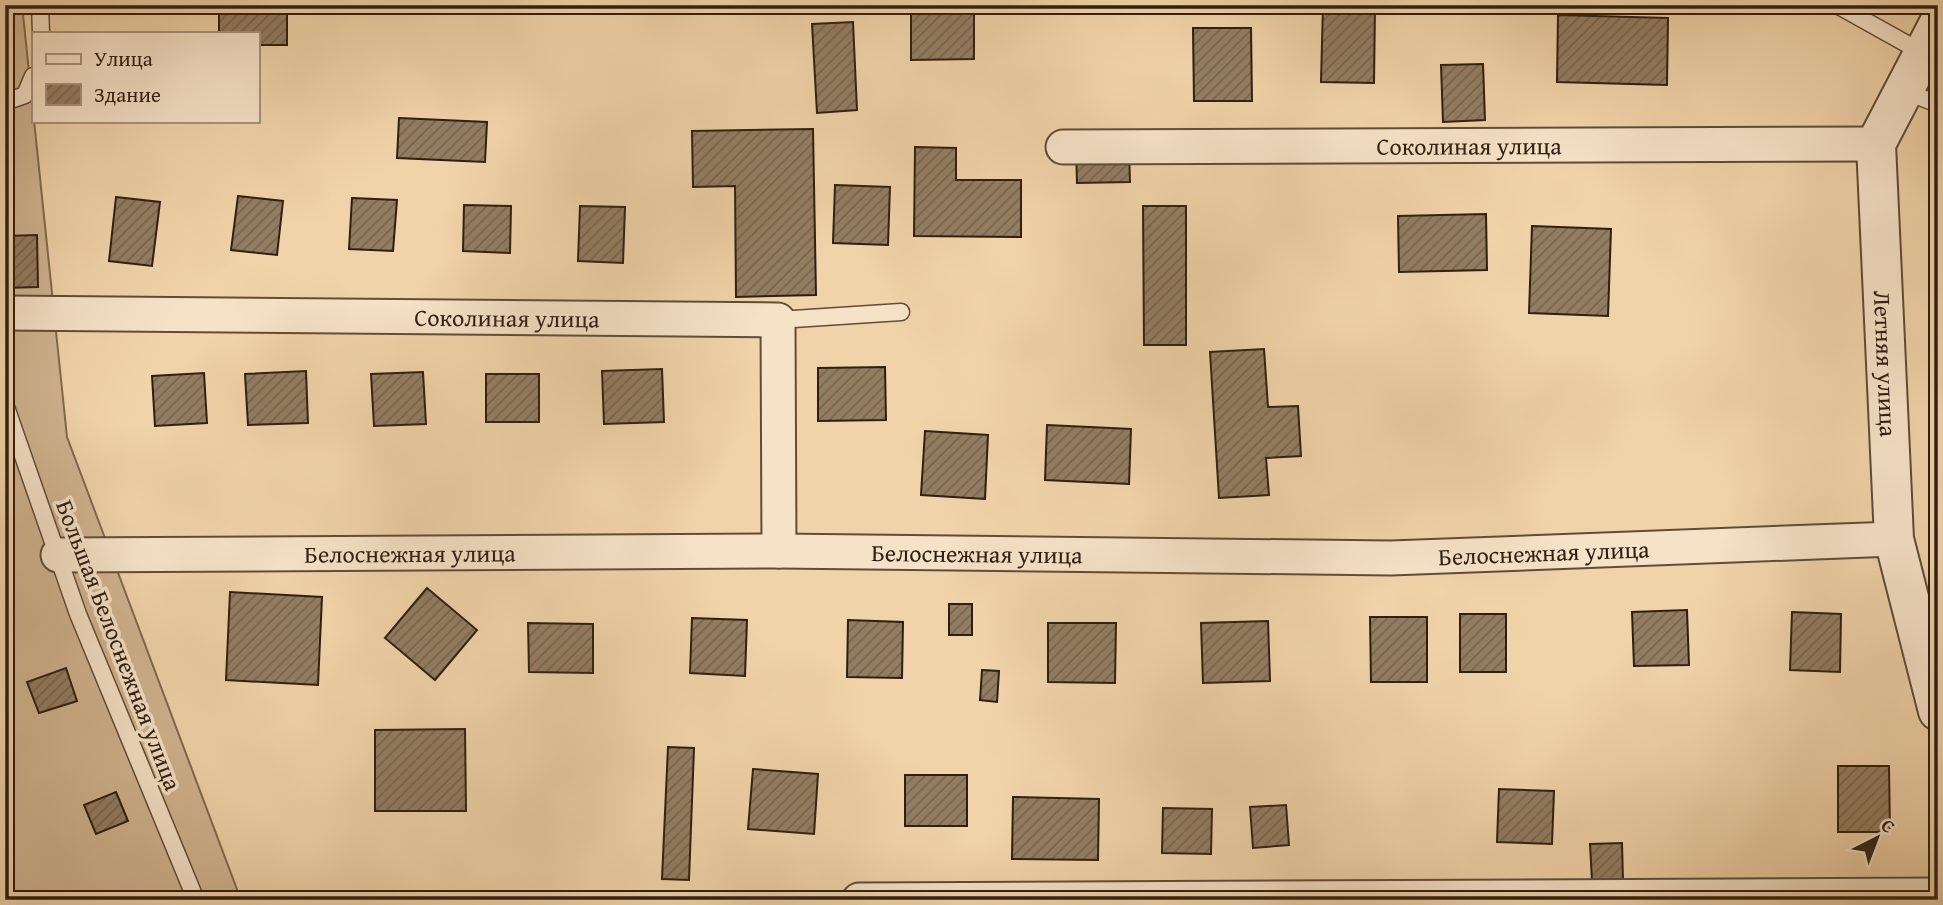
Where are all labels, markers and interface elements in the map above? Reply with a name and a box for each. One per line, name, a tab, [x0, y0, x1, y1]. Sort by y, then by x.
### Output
legend	[32, 32, 259, 122]
text: Улица	[94, 43, 153, 74]
text: Здание	[94, 79, 161, 110]
street label: Соколиная улица	[1376, 128, 1562, 163]
street label: Летняя улица	[1865, 290, 1907, 438]
street label: Соколиная улица	[414, 299, 600, 336]
street label: Большая Белоснежная улица	[47, 495, 191, 796]
street label: Белоснежная улица	[1438, 531, 1651, 574]
street label: Белоснежная улица	[304, 535, 516, 571]
street label: Белоснежная улица	[871, 535, 1083, 572]
north arrow	[1842, 804, 1912, 874]
text: С	[1875, 811, 1902, 840]

